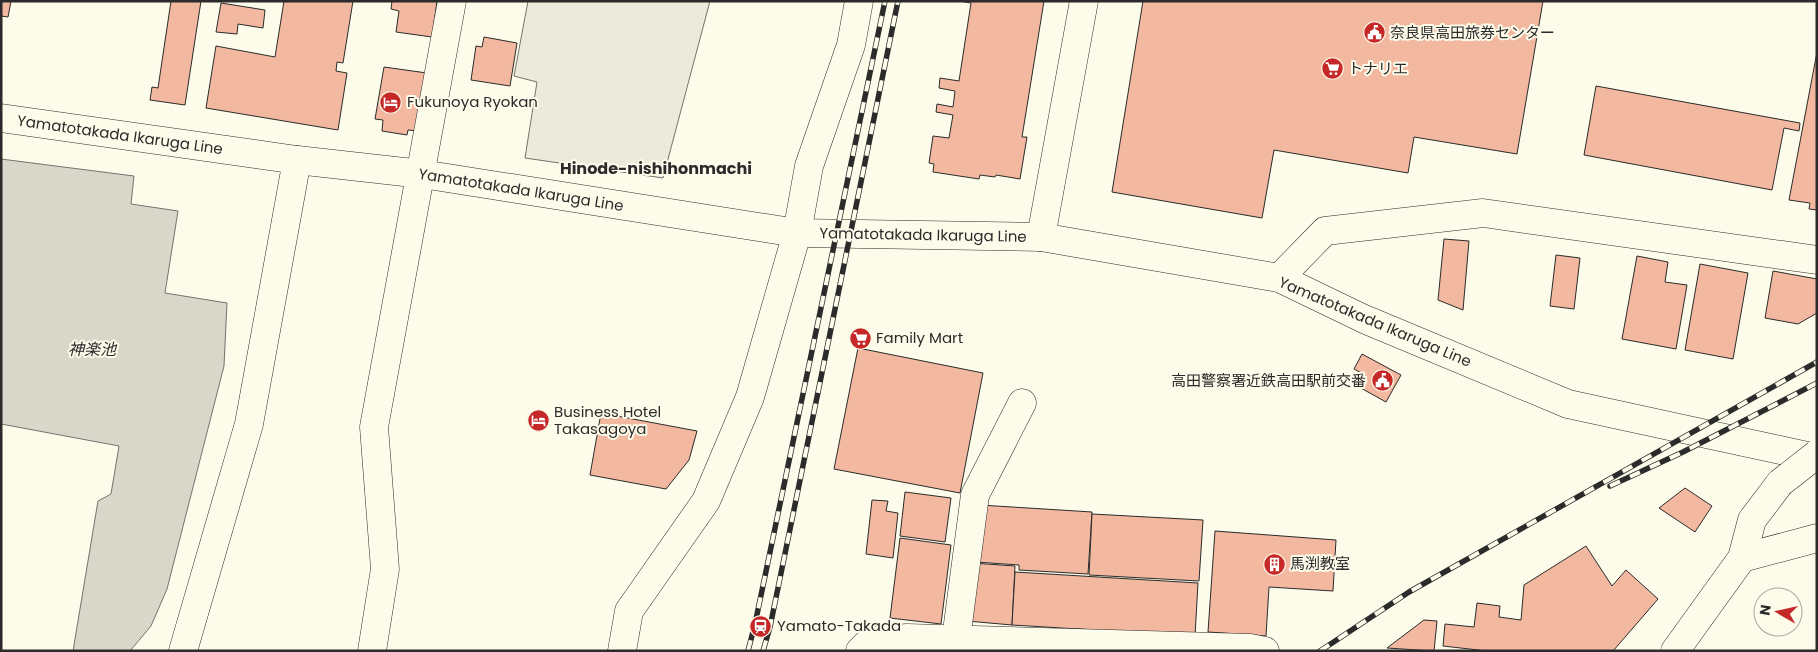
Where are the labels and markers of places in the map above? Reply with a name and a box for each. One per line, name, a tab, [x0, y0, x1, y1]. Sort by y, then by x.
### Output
public building icon: 奈良県高田旅券センター	[1362, 21, 1386, 45]
place label: 奈良県高田旅券センター	[1390, 22, 1555, 43]
supermarket icon: トナリエ	[1320, 57, 1344, 81]
place label: トナリエ	[1348, 58, 1408, 79]
hotel icon: Fukunoya Ryokan	[379, 90, 403, 114]
place label: Fukunoya Ryokan	[407, 91, 538, 112]
supermarket icon: Family Mart	[848, 326, 872, 350]
place label: Family Mart	[876, 327, 963, 348]
public building icon: 高田警察署近鉄高田駅前交番	[1370, 369, 1394, 393]
place label: 高田警察署近鉄高田駅前交番	[1171, 370, 1366, 391]
place label: Business Hotel Takasagoya	[554, 401, 661, 439]
hotel icon: Business Hotel Takasagoya	[526, 409, 550, 433]
building icon: 馬渕教室	[1262, 552, 1286, 576]
place label: 馬渕教室	[1290, 553, 1350, 574]
station icon: Yamato-Takada	[749, 614, 773, 638]
place label: Yamato-Takada	[777, 615, 901, 636]

